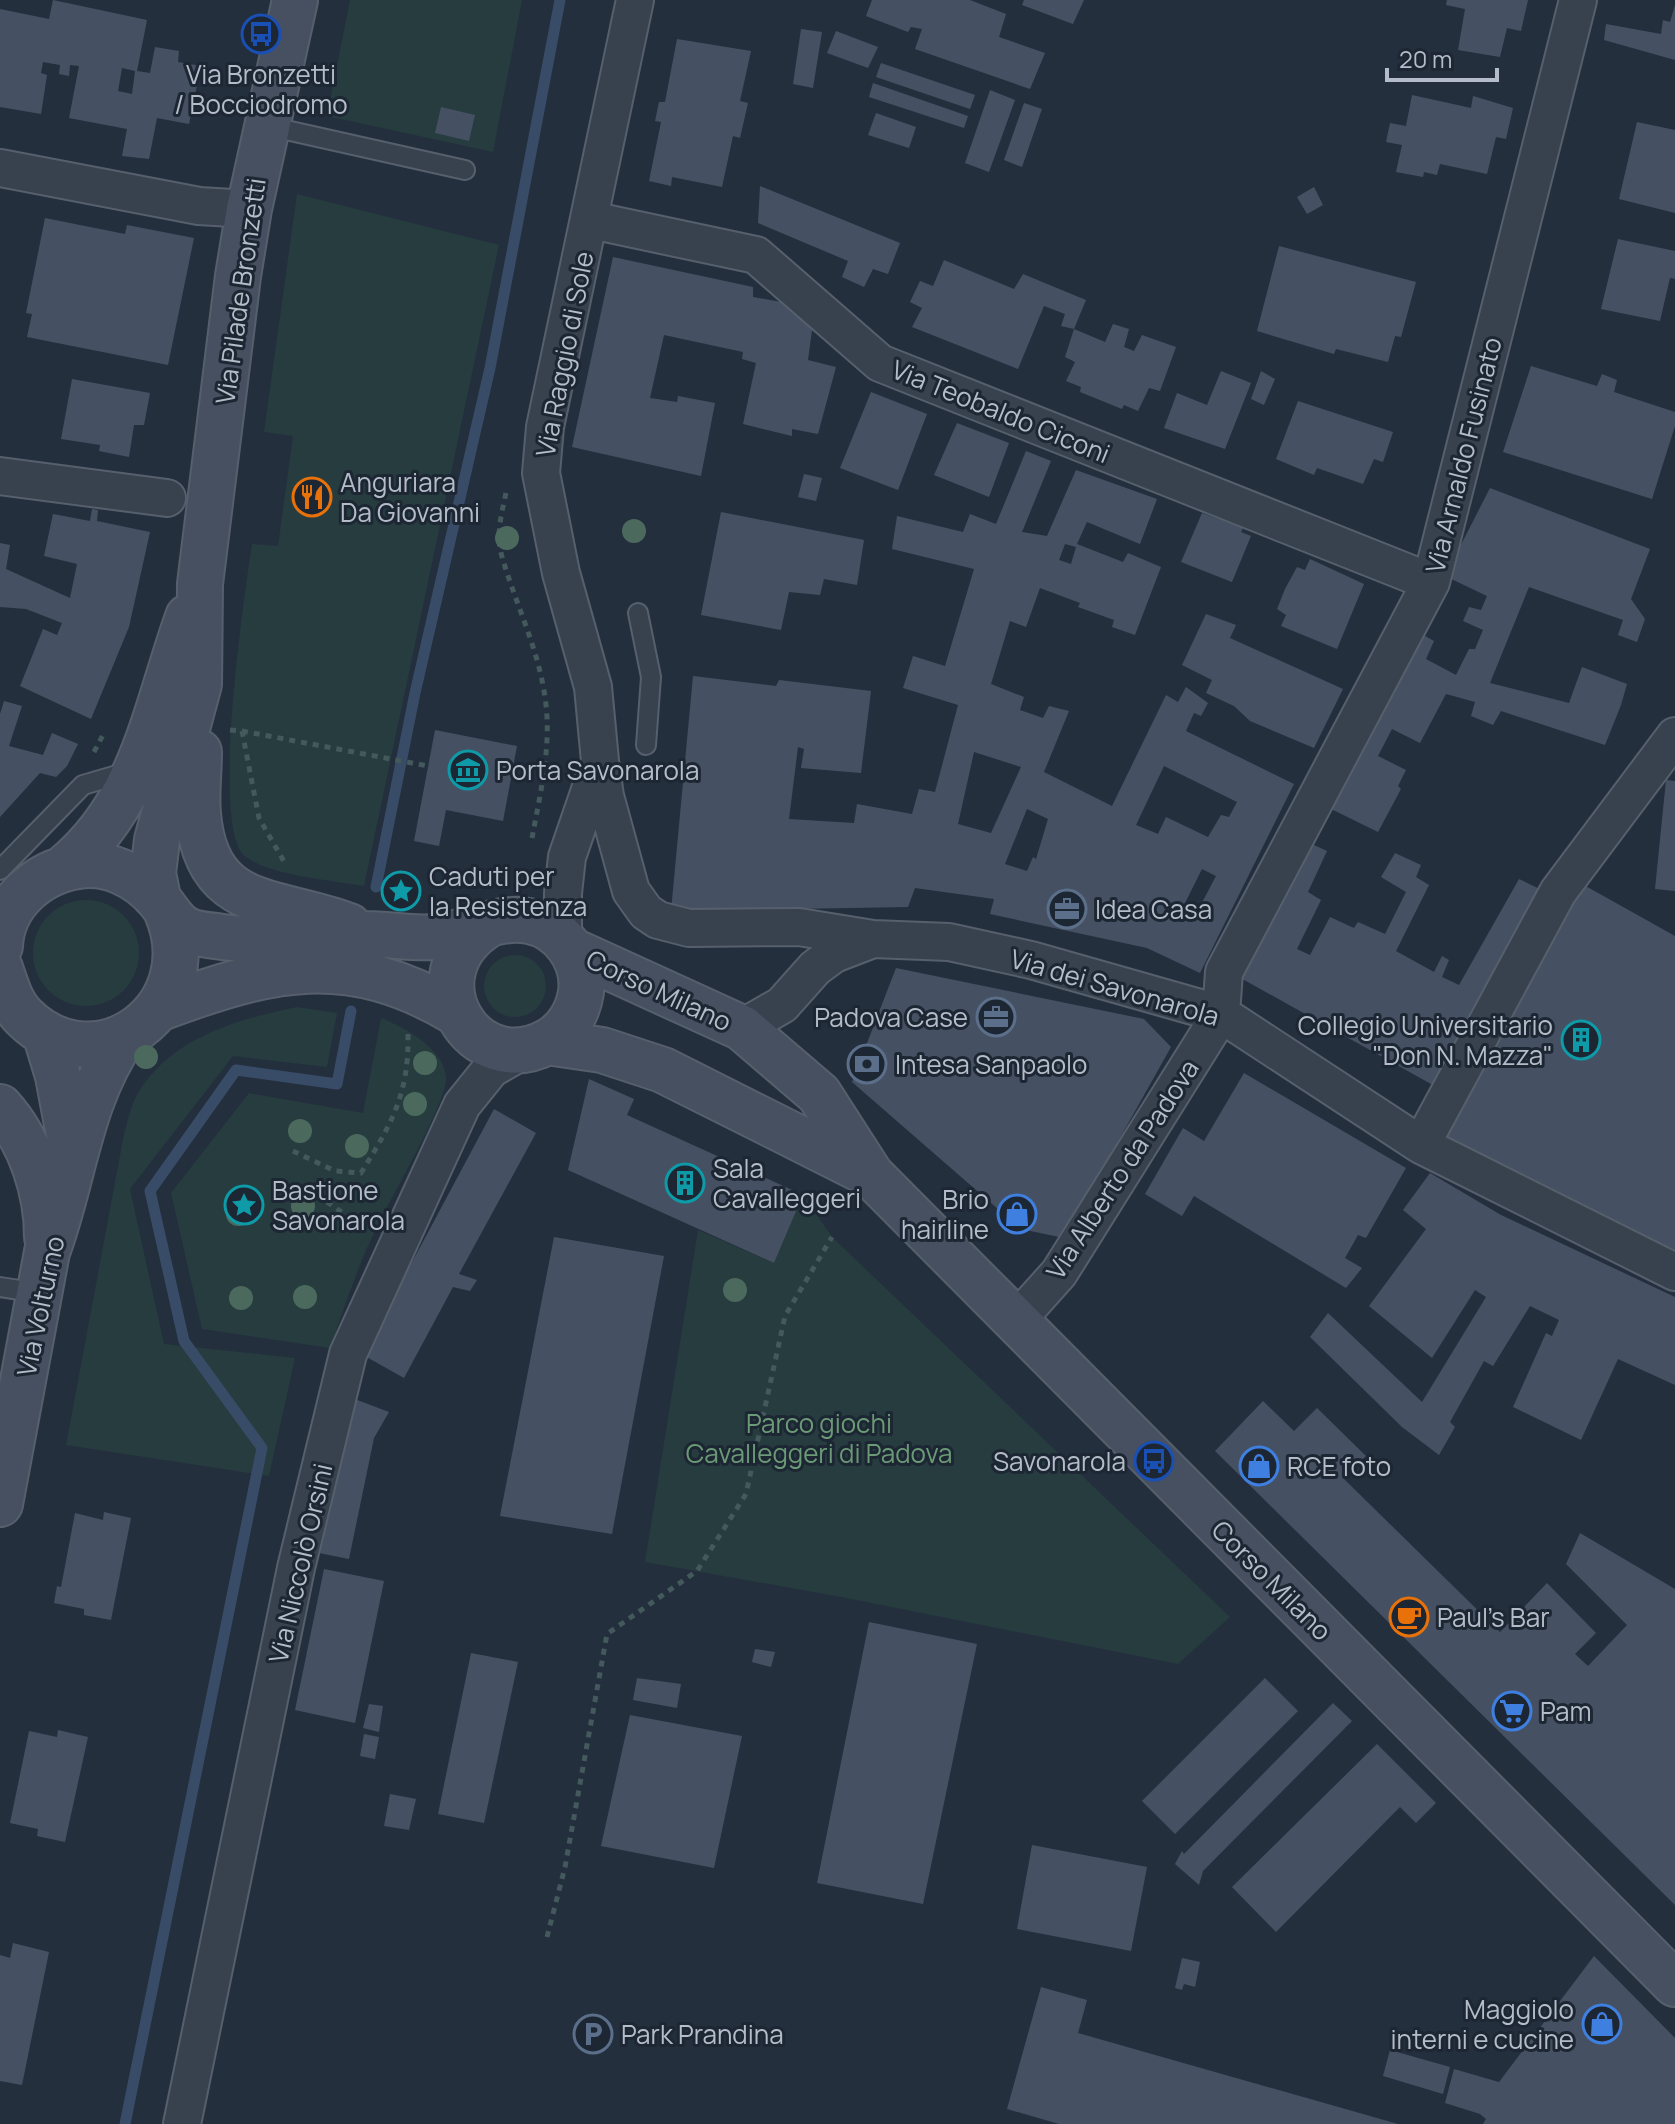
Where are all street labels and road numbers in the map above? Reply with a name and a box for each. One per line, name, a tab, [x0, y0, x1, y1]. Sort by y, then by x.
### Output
street label: Via Pilade Bronzetti	[206, 176, 274, 406]
street label: Via Raggio di Sole	[526, 248, 602, 460]
street label: Via Arnaldo Fusinato	[1416, 333, 1510, 577]
street label: Via Teobaldo Ciconi	[887, 351, 1115, 471]
street label: Via dei Savonarola	[1006, 940, 1224, 1034]
street label: Corso Milano	[581, 941, 737, 1039]
street label: Via Alberto da Padova	[1037, 1052, 1207, 1286]
street label: Via Volturno	[8, 1233, 72, 1379]
street label: Via Niccolò Orsini	[260, 1460, 340, 1666]
street label: Corso Milano	[1204, 1512, 1340, 1648]

